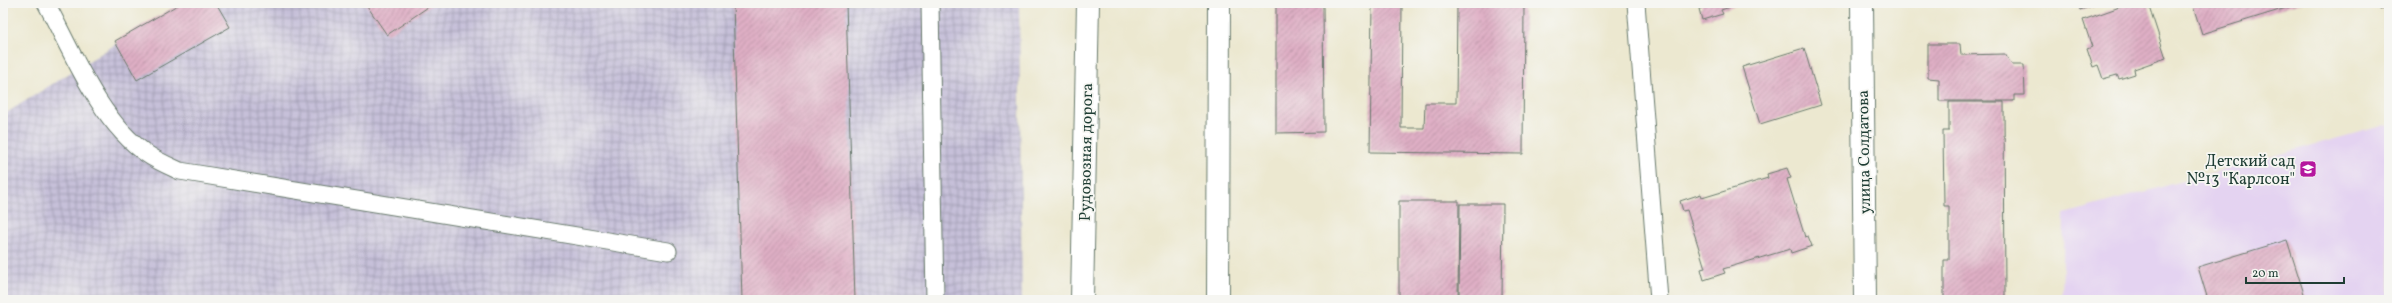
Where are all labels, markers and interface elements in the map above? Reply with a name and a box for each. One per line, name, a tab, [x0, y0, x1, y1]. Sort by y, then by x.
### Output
street label: Рудовозная дорога	[1075, 83, 1099, 221]
street label: улица Солдатова	[1853, 90, 1877, 214]
place label: Детский сад №13 "Карлсон"	[2186, 151, 2295, 191]
school or university icon: Детский сад №13 "Карлсон"	[2298, 159, 2318, 179]
scale bar	[2246, 259, 2344, 285]
text: 20 m	[2252, 266, 2279, 282]

